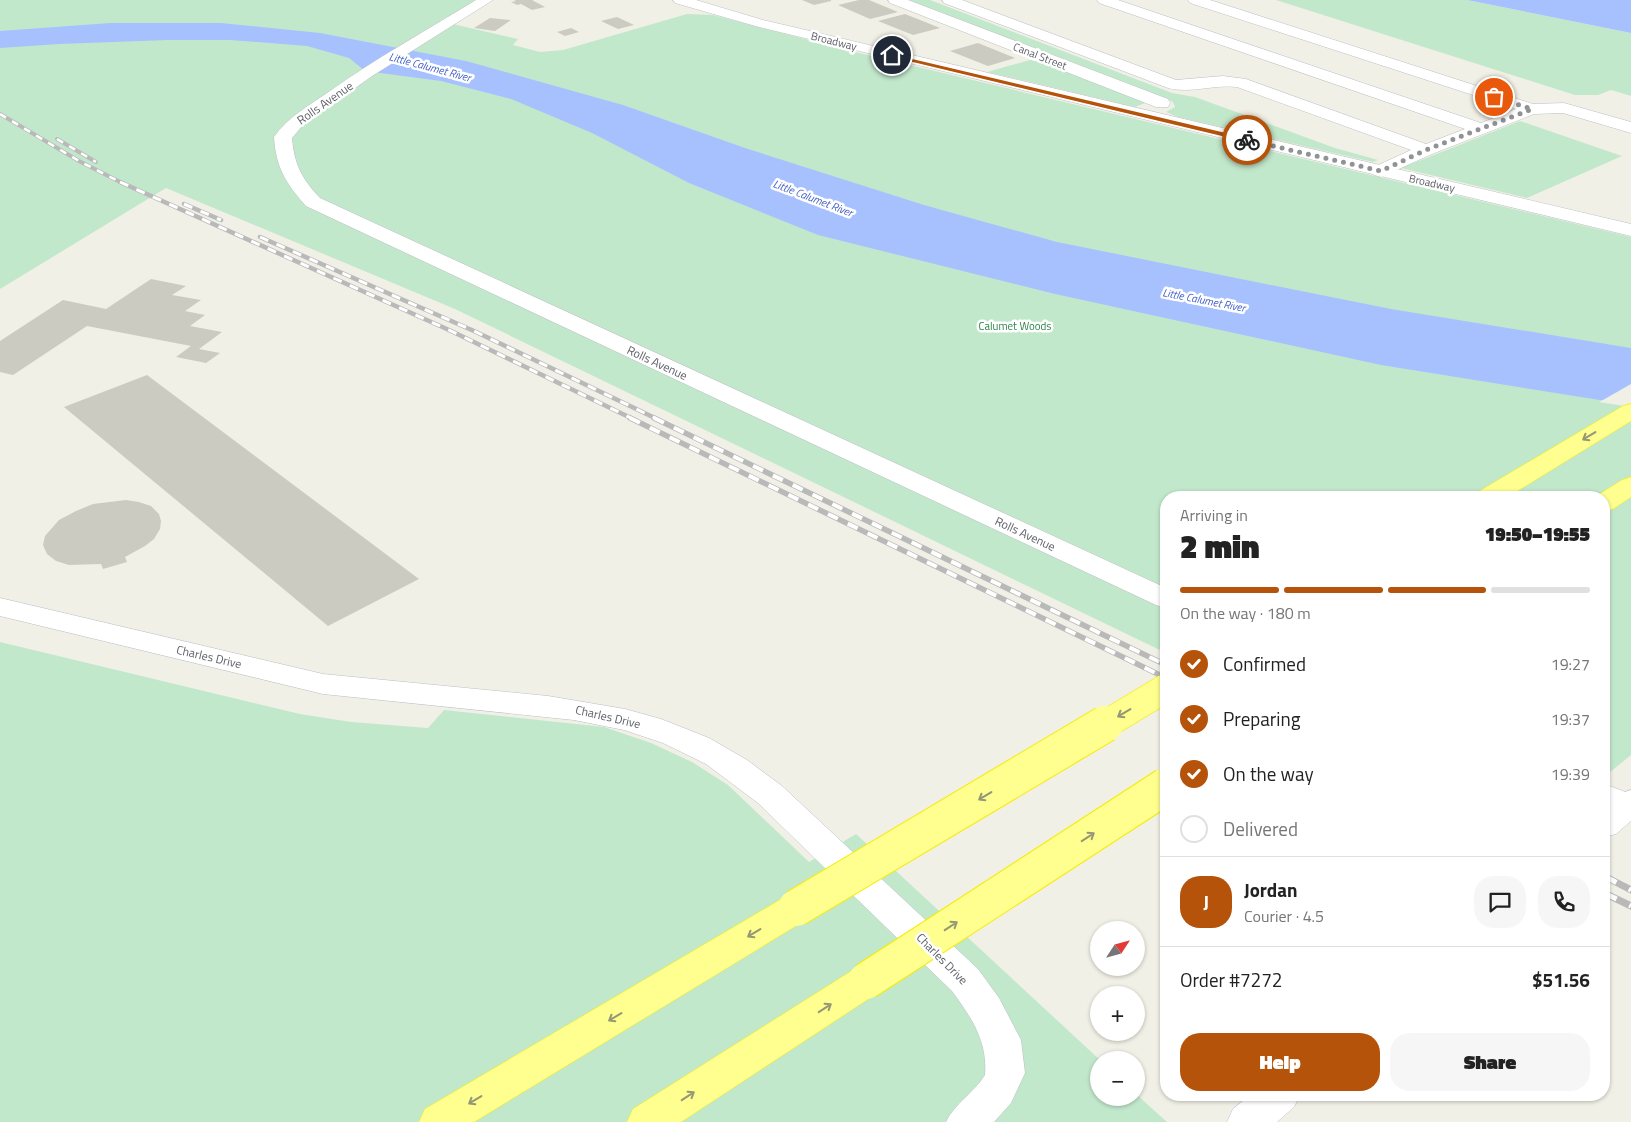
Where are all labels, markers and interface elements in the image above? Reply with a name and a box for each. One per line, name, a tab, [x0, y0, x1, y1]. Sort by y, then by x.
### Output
street label: Broadway	[809, 28, 859, 55]
pin	[871, 34, 913, 76]
street label: Canal Street	[1011, 38, 1069, 74]
icon: home	[878, 41, 906, 69]
water label: Little Calumet River	[387, 48, 474, 86]
street label: Rolls Avenue	[293, 76, 357, 129]
pin	[1473, 76, 1515, 118]
icon: bag	[1480, 83, 1508, 111]
courier	[1222, 115, 1272, 165]
icon: bike	[1233, 126, 1261, 154]
street label: Broadway	[1407, 170, 1457, 196]
water label: Little Calumet River	[771, 175, 857, 221]
water label: Little Calumet River	[1161, 284, 1248, 316]
park label: Calumet Woods	[979, 318, 1051, 334]
street label: Rolls Avenue	[624, 340, 691, 385]
one-way arrow	[1583, 432, 1597, 442]
text: Arriving in	[1180, 503, 1248, 527]
street label: Rolls Avenue	[992, 511, 1059, 556]
text: 19:50–19:55	[1485, 519, 1590, 548]
text: 2 min	[1180, 522, 1260, 570]
text: On the way · 180 m	[1180, 601, 1311, 625]
street label: Charles Drive	[175, 640, 244, 673]
text: Confirmed	[1223, 649, 1306, 678]
icon: check	[1180, 650, 1208, 678]
text: 19:27	[1551, 652, 1590, 676]
street label: Charles Drive	[574, 700, 643, 733]
text: Preparing	[1223, 704, 1300, 733]
icon: check	[1180, 705, 1208, 733]
text: 19:37	[1551, 707, 1590, 731]
one-way arrow	[1118, 708, 1132, 718]
text: On the way	[1223, 759, 1314, 788]
icon: check	[1180, 760, 1208, 788]
text: 19:39	[1551, 762, 1590, 786]
one-way arrow	[978, 791, 992, 801]
text: Delivered	[1223, 814, 1298, 843]
one-way arrow	[1080, 832, 1094, 842]
text: Jordan	[1244, 875, 1297, 904]
button: chat	[1474, 876, 1526, 928]
button: phone	[1538, 876, 1590, 928]
text: J	[1203, 887, 1209, 916]
text: Courier · 4.5	[1244, 904, 1324, 928]
one-way arrow	[944, 920, 958, 930]
north arrow	[1090, 921, 1145, 976]
map controls	[1090, 921, 1145, 1106]
street label: Charles Drive	[912, 928, 973, 989]
one-way arrow	[748, 929, 762, 939]
text: Order #7272	[1180, 965, 1282, 994]
text: $51.56	[1532, 965, 1590, 994]
button: +	[1090, 986, 1145, 1041]
one-way arrow	[817, 1002, 831, 1012]
one-way arrow	[608, 1012, 622, 1022]
button: Help	[1180, 1033, 1380, 1091]
button: Share	[1390, 1033, 1590, 1091]
button: −	[1090, 1051, 1145, 1106]
one-way arrow	[681, 1090, 695, 1101]
one-way arrow	[469, 1096, 483, 1106]

